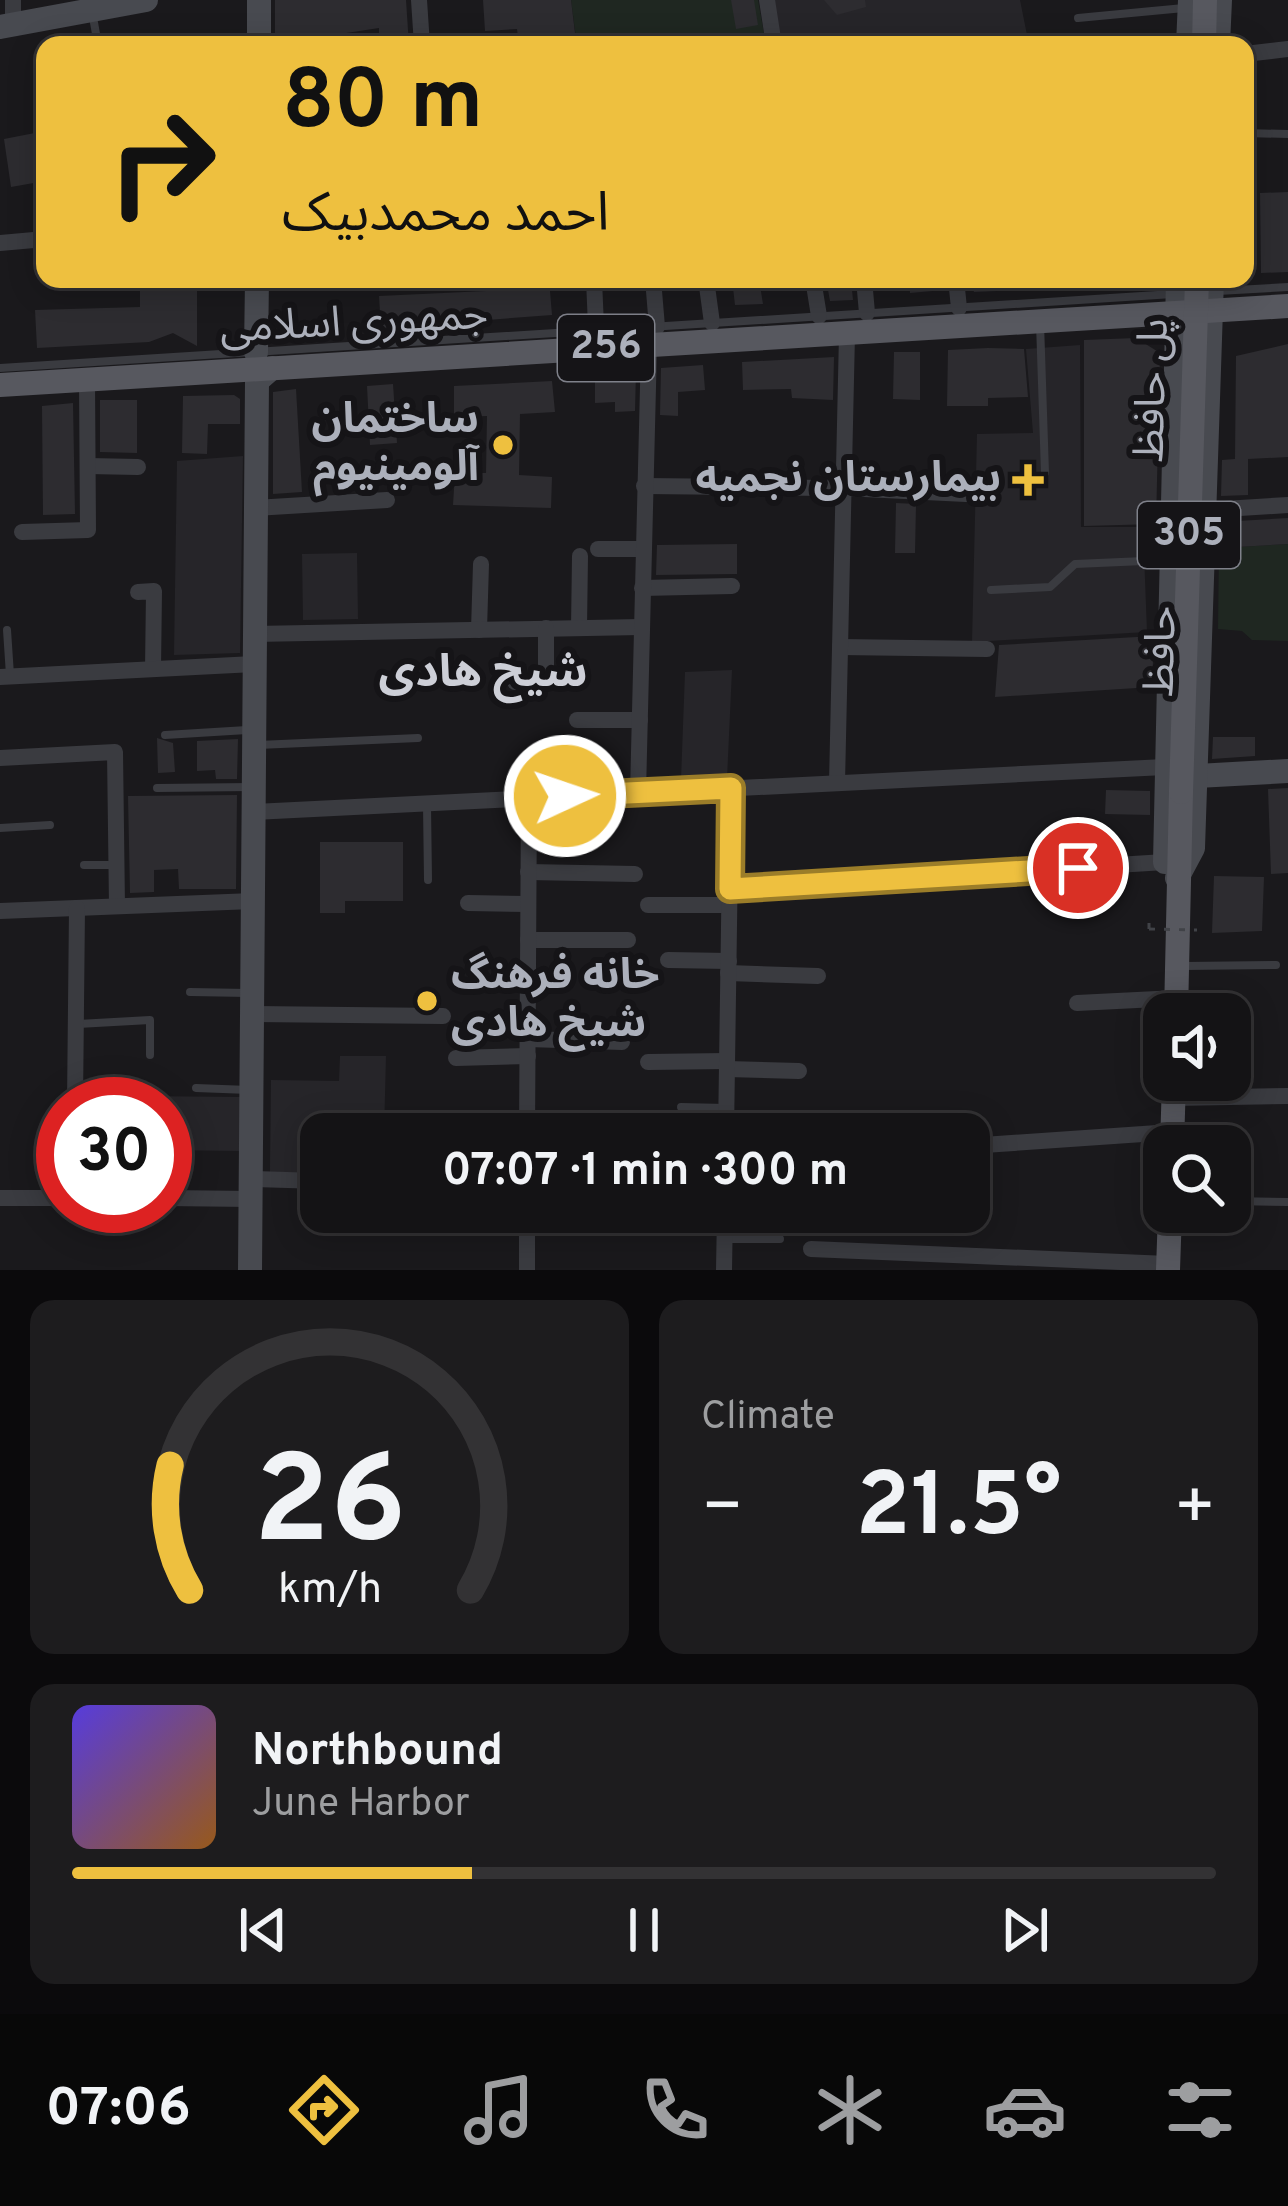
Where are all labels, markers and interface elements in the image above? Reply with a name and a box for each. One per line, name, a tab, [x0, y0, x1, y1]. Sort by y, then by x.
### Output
text: 80 m	[282, 52, 483, 158]
icon: right	[84, 84, 240, 240]
text: احمد محمدبیک	[282, 182, 609, 251]
street label: جمهوری اسلامی	[219, 291, 489, 357]
road number: 256	[558, 315, 654, 381]
street label: پل حافظ	[1125, 317, 1183, 463]
place label: ساختمان آلومینیوم	[311, 395, 480, 497]
marker: ساختمان آلومینیوم	[490, 432, 516, 458]
place label: بیمارستان نجمیه	[695, 454, 1001, 507]
marker: بیمارستان نجمیه	[1012, 464, 1044, 496]
road number: 305	[1138, 502, 1240, 568]
street label: حافظ	[1135, 605, 1191, 697]
district label: شیخ هادی	[378, 646, 588, 704]
position arrow	[502, 733, 628, 859]
pin	[1027, 817, 1129, 919]
icon: arrive	[1045, 835, 1111, 901]
place label: خانه فرهنگ شیخ هادی	[451, 951, 659, 1052]
marker: خانه فرهنگ شیخ هادی	[414, 988, 440, 1014]
map controls	[1143, 993, 1251, 1233]
button: sound	[1143, 993, 1251, 1101]
speed limit sign: 30	[36, 1077, 192, 1233]
button: search	[1143, 1125, 1251, 1233]
text: 07:07 · 1 min · 300 m	[442, 1144, 848, 1201]
text: Climate	[701, 1394, 835, 1443]
text: 26	[253, 1429, 406, 1587]
text: 21.5°	[856, 1454, 1061, 1567]
text: −	[701, 1469, 744, 1552]
text: +	[1173, 1469, 1216, 1552]
text: km/h	[277, 1564, 382, 1618]
text: Northbound	[252, 1724, 503, 1781]
text: June Harbor	[252, 1781, 470, 1830]
icon: previous	[230, 1897, 296, 1963]
icon: pause	[611, 1897, 677, 1963]
icon: next	[992, 1897, 1058, 1963]
icon: directions	[282, 2068, 366, 2152]
icon: music	[457, 2068, 541, 2152]
icon: phone	[633, 2068, 717, 2152]
icon: climate	[808, 2068, 892, 2152]
icon: car	[983, 2068, 1067, 2152]
icon: filters	[1158, 2068, 1242, 2152]
text: 07:06	[46, 2076, 191, 2145]

